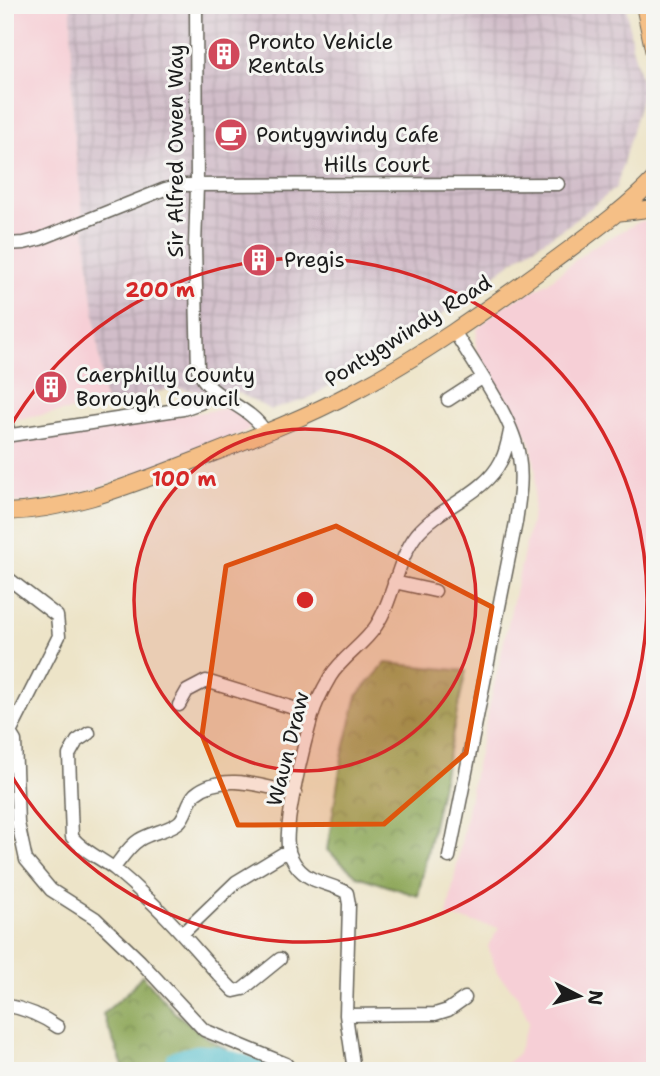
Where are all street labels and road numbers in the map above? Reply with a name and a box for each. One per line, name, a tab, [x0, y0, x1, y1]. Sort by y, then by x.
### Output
street label: Sir Alfred Owen Way	[162, 44, 190, 258]
street label: Hills Court	[324, 151, 430, 179]
street label: Pontygwindy Road	[319, 268, 497, 394]
street label: Waun Draw	[260, 689, 316, 809]

